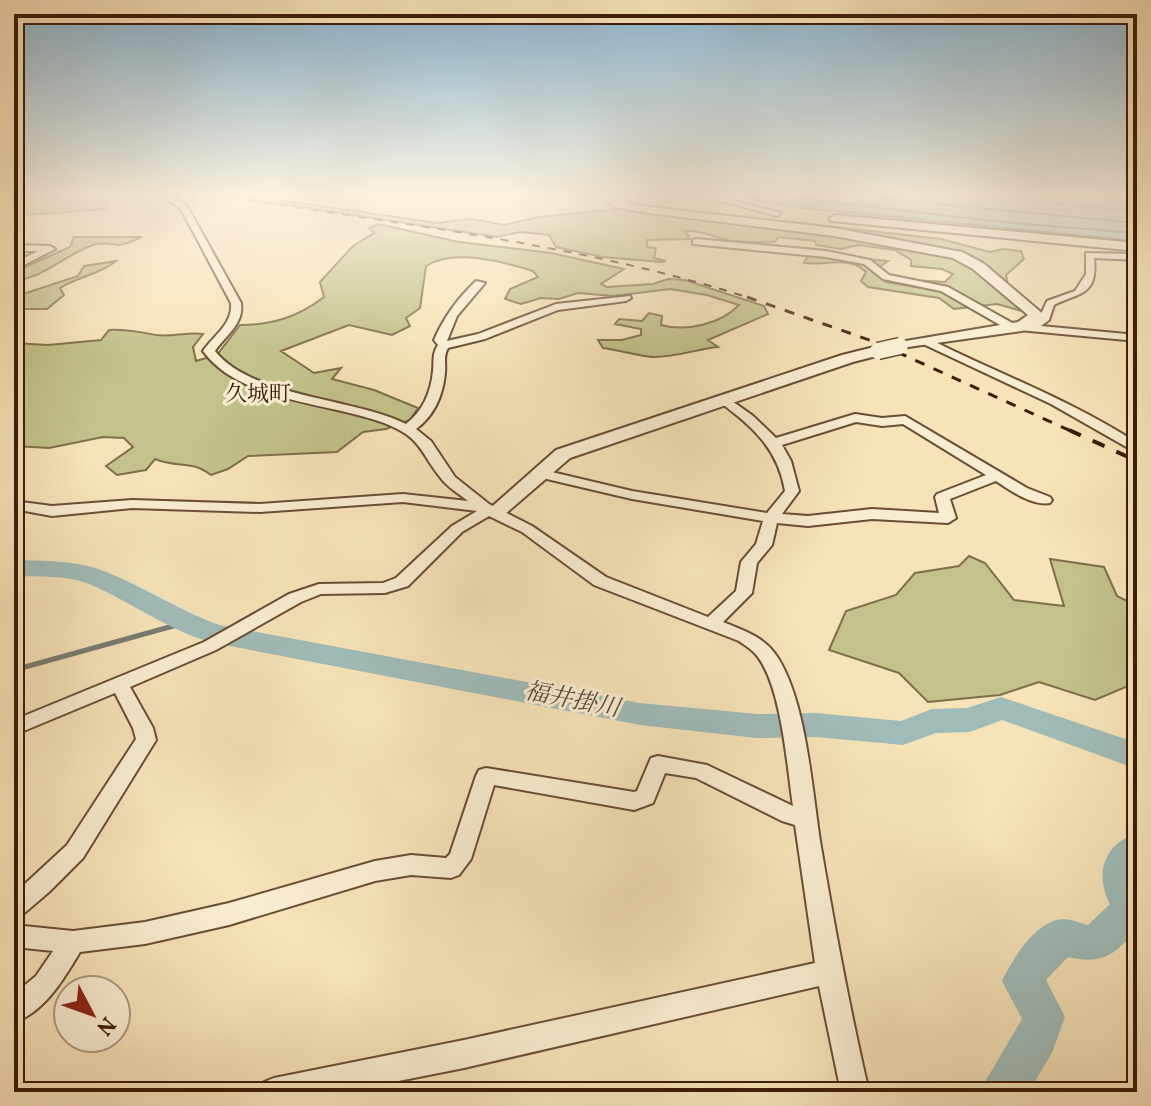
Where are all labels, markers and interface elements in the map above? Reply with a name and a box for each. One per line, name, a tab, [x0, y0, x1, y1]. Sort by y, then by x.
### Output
district label: 久城町	[225, 380, 291, 411]
water label: 福井掛川	[522, 675, 625, 727]
north arrow	[52, 974, 132, 1054]
text: N	[88, 1009, 122, 1042]

